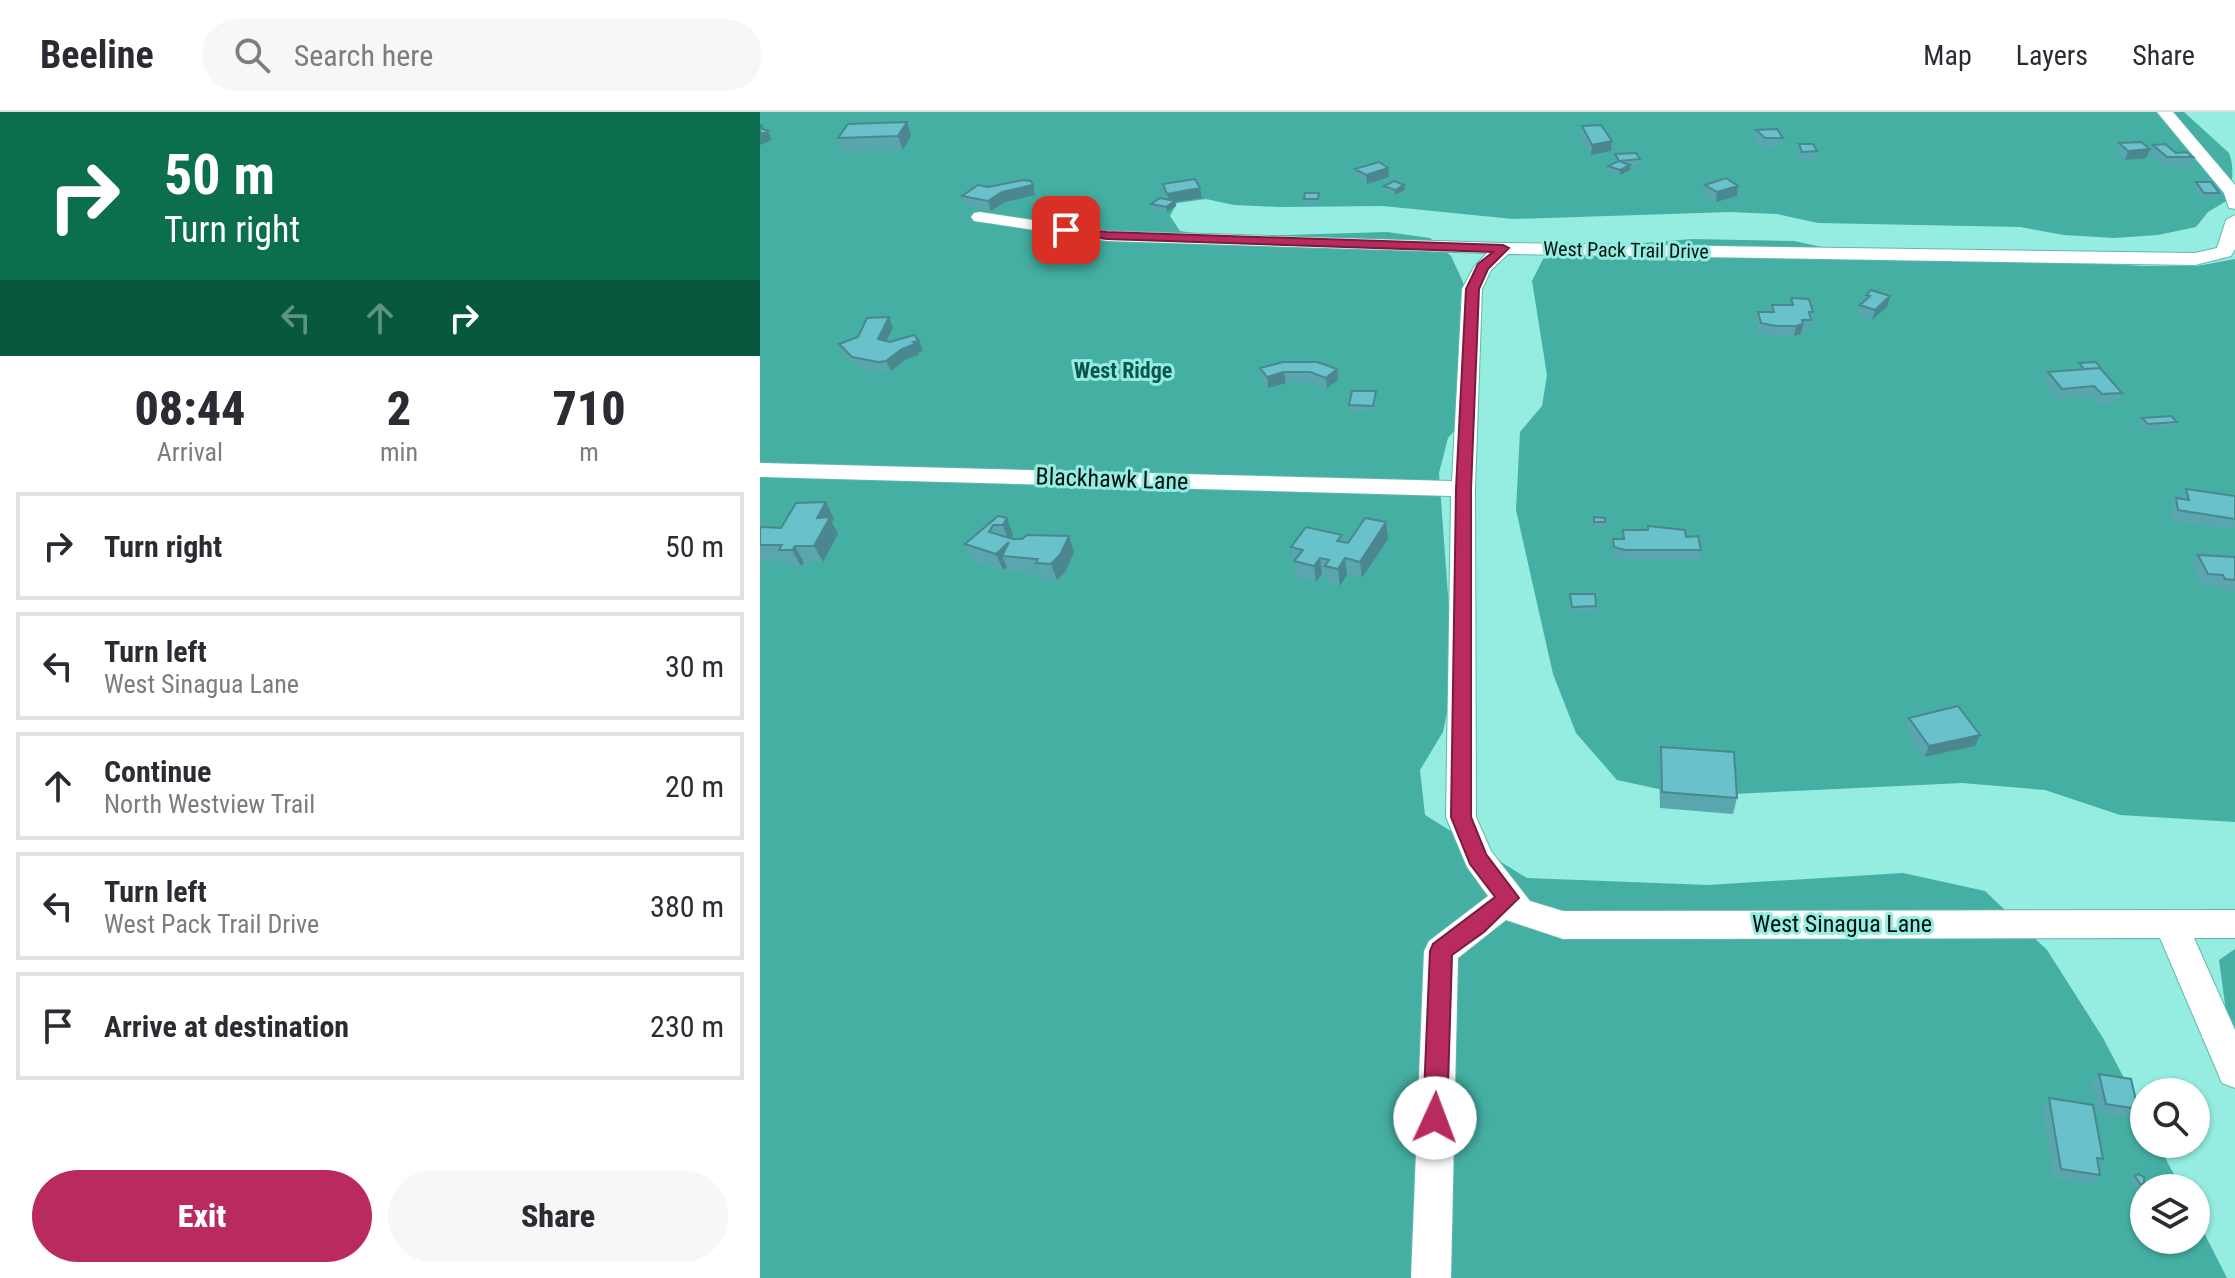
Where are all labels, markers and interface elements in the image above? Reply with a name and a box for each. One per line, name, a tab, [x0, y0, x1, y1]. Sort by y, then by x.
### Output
search box	[202, 19, 762, 91]
text: Beeline	[40, 33, 154, 77]
icon: search	[230, 33, 274, 77]
text: Search here	[294, 38, 433, 73]
text: Map	[1923, 39, 1972, 72]
text: Layers	[2016, 39, 2088, 72]
text: Share	[2132, 39, 2195, 72]
text: 50 m	[164, 142, 275, 208]
icon: right	[32, 144, 136, 248]
pin	[1032, 196, 1100, 264]
icon: arrive	[1044, 208, 1088, 252]
text: Turn right	[164, 209, 300, 251]
street label: West Pack Trail Drive	[1543, 237, 1709, 263]
icon: left	[274, 296, 318, 340]
icon: ahead	[358, 296, 402, 340]
icon: right	[442, 296, 486, 340]
district label: West Ridge	[1074, 358, 1172, 383]
text: 08:44	[134, 380, 246, 437]
text: 2	[387, 380, 411, 437]
text: 710	[552, 380, 626, 437]
text: Arrival	[157, 437, 223, 467]
text: min	[380, 437, 418, 467]
text: m	[579, 437, 599, 467]
street label: Blackhawk Lane	[1035, 462, 1189, 496]
icon: right	[36, 524, 80, 568]
text: Turn right	[104, 529, 222, 564]
text: 50 m	[665, 529, 724, 564]
text: Turn left	[104, 634, 207, 669]
icon: left	[36, 644, 80, 688]
text: 30 m	[665, 649, 724, 684]
text: West Sinagua Lane	[104, 669, 299, 699]
text: Continue	[104, 754, 211, 789]
icon: ahead	[36, 764, 80, 808]
text: 20 m	[665, 769, 724, 804]
text: North Westview Trail	[104, 789, 315, 819]
text: Turn left	[104, 874, 207, 909]
icon: left	[36, 884, 80, 928]
text: 380 m	[650, 889, 724, 924]
text: West Pack Trail Drive	[104, 909, 319, 939]
street label: West Sinagua Lane	[1752, 910, 1932, 938]
icon: arrive	[36, 1004, 80, 1048]
text: Arrive at destination	[104, 1009, 349, 1044]
text: 230 m	[650, 1009, 724, 1044]
position arrow	[1393, 1076, 1477, 1160]
map controls	[2130, 1078, 2210, 1254]
button: search	[2130, 1078, 2210, 1158]
button: Exit	[32, 1170, 372, 1262]
button: Share	[388, 1170, 728, 1262]
button: layers	[2130, 1174, 2210, 1254]

